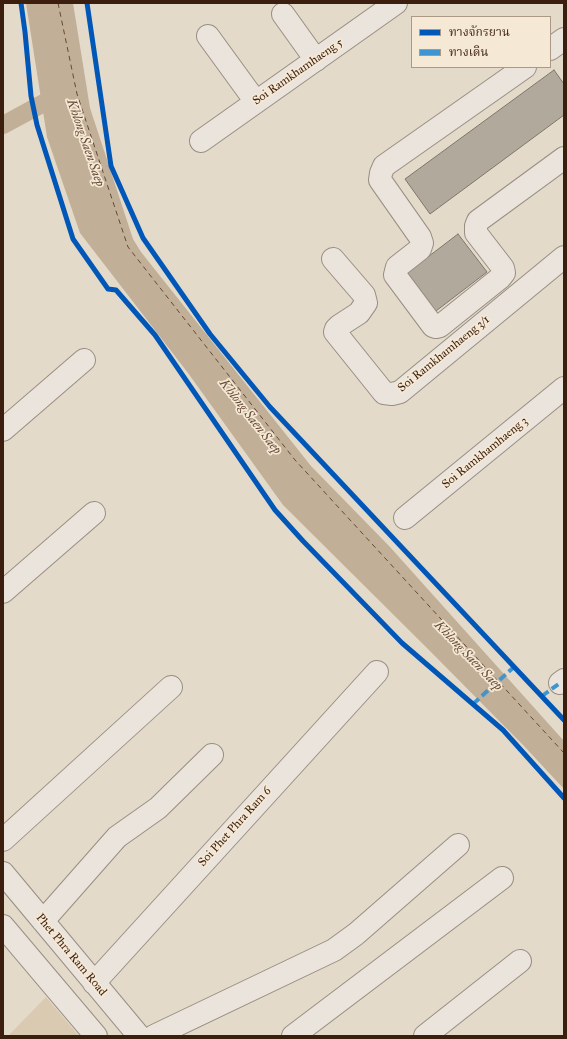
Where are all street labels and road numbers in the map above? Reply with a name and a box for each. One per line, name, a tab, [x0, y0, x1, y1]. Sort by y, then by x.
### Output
street label: Soi Ramkhamhaeng 5	[250, 35, 346, 109]
street label: Soi Ramkhamhaeng 3/1	[395, 313, 493, 395]
street label: Soi Ramkhamhaeng 3	[439, 414, 531, 492]
street label: Soi Phet Phra Ram 6	[195, 784, 275, 870]
street label: Phet Phra Ram Road	[32, 911, 110, 999]

